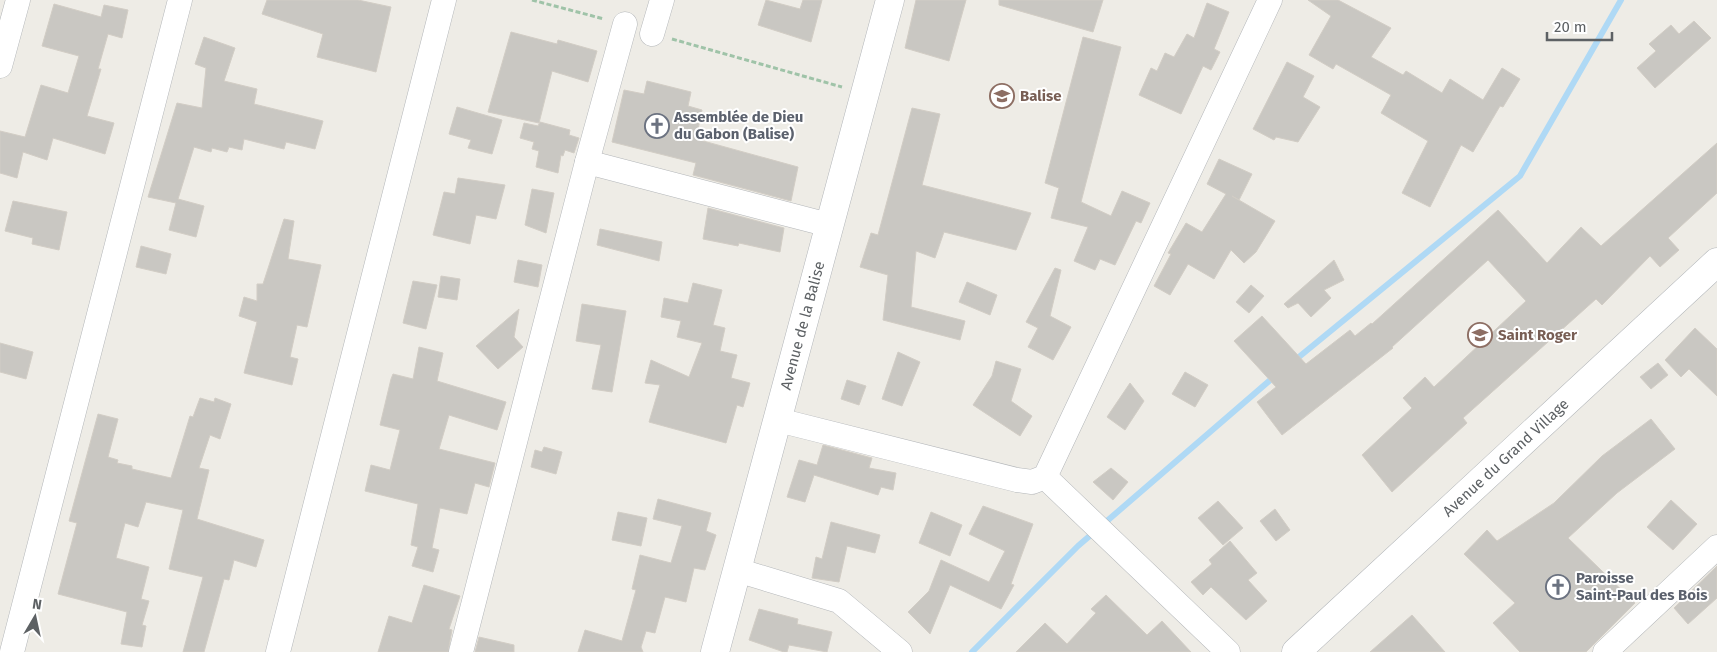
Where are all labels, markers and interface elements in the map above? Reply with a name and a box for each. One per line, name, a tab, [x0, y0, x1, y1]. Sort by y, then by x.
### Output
scale bar	[1547, 10, 1612, 42]
text: 20 m	[1554, 18, 1587, 36]
school or university icon: Balise	[989, 83, 1015, 109]
place label: Balise	[1020, 87, 1062, 105]
place label: Assemblée de Dieu du Gabon (Balise)	[673, 108, 803, 143]
church icon: Assemblée de Dieu du Gabon (Balise)	[644, 113, 670, 139]
street label: Avenue de la Balise	[777, 259, 828, 392]
school or university icon: Saint Roger	[1467, 322, 1493, 348]
place label: Saint Roger	[1498, 326, 1578, 344]
street label: Avenue du Grand Village	[1439, 395, 1573, 520]
place label: Paroisse Saint-Paul des Bois	[1576, 569, 1708, 604]
church icon: Paroisse Saint-Paul des Bois	[1545, 574, 1571, 600]
north arrow	[10, 592, 60, 642]
text: N	[31, 596, 43, 614]

